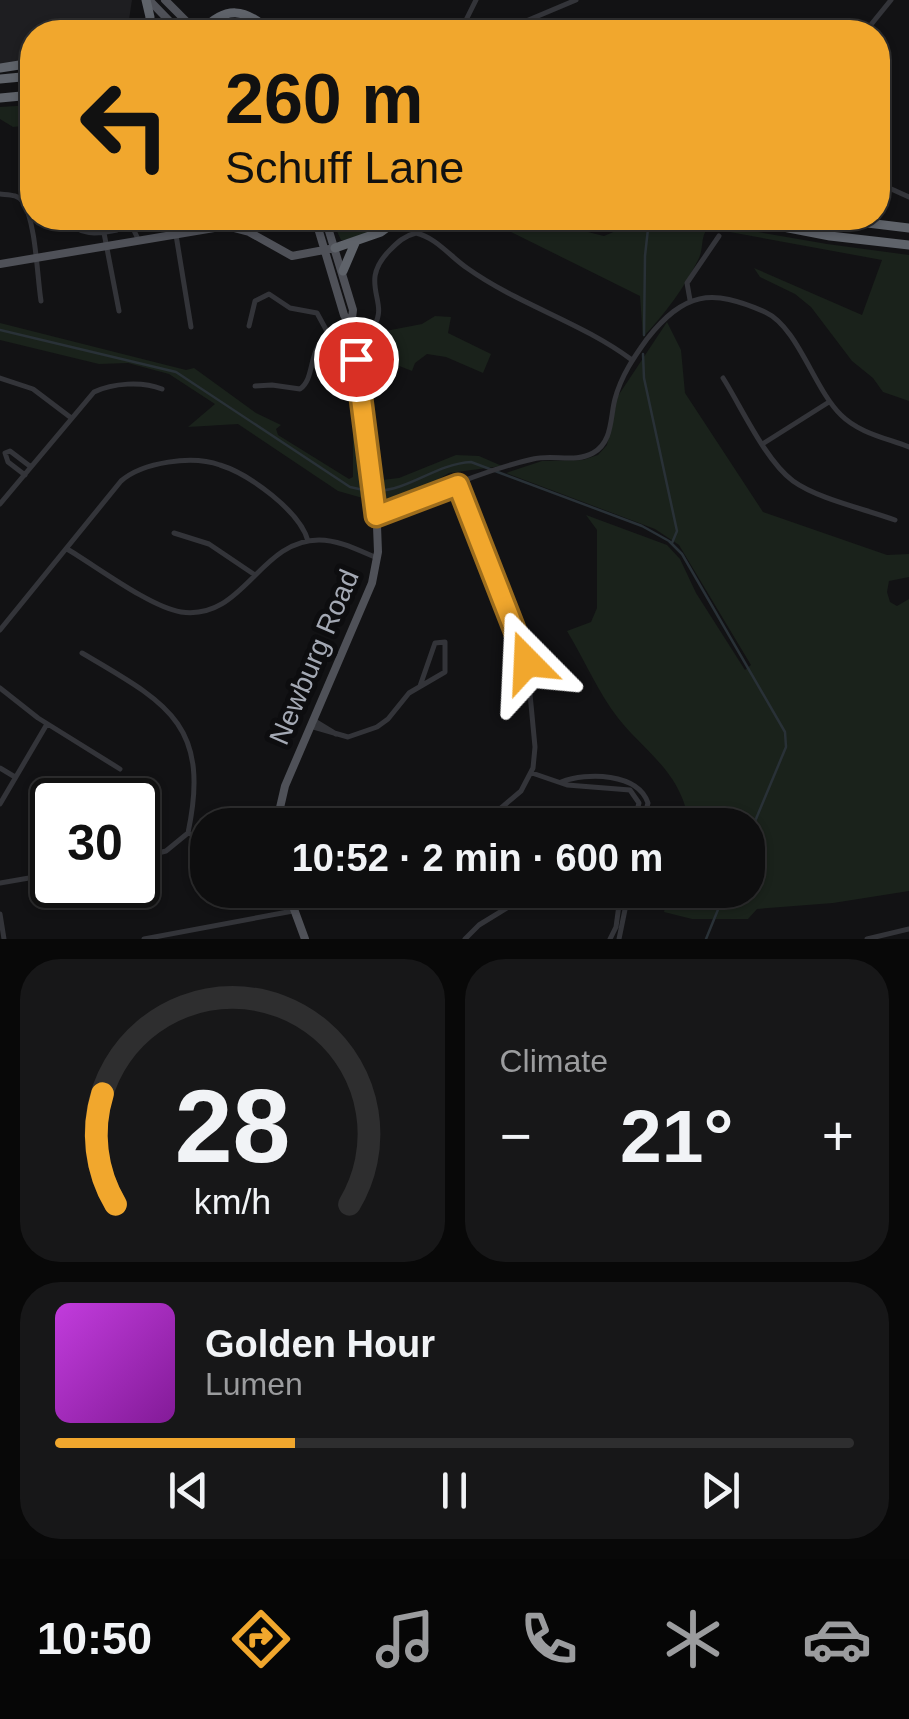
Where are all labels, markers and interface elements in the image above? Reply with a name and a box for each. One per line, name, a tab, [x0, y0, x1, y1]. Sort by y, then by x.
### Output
icon: left	[60, 60, 190, 190]
text: 260 m	[225, 60, 423, 138]
text: Schuff Lane	[225, 142, 464, 193]
pin	[314, 317, 399, 402]
icon: arrive	[329, 332, 384, 387]
street label: Newburg Road	[263, 565, 365, 749]
position arrow	[475, 610, 579, 714]
speed limit sign: 30	[30, 778, 160, 908]
text: 10:52 · 2 min · 600 m	[292, 837, 663, 879]
text: Climate	[500, 1043, 608, 1079]
text: 28	[174, 1068, 290, 1184]
text: 21°	[620, 1094, 733, 1178]
text: −	[500, 1105, 532, 1167]
text: +	[822, 1105, 854, 1167]
text: km/h	[194, 1182, 271, 1222]
text: Golden Hour	[205, 1323, 435, 1365]
text: Lumen	[205, 1366, 303, 1402]
icon: previous	[161, 1463, 216, 1518]
icon: pause	[427, 1463, 482, 1518]
icon: next	[693, 1463, 748, 1518]
icon: directions	[226, 1604, 296, 1674]
icon: music	[370, 1604, 440, 1674]
icon: phone	[514, 1604, 584, 1674]
icon: climate	[658, 1604, 728, 1674]
icon: car	[802, 1604, 872, 1674]
text: 10:50	[37, 1613, 152, 1664]

